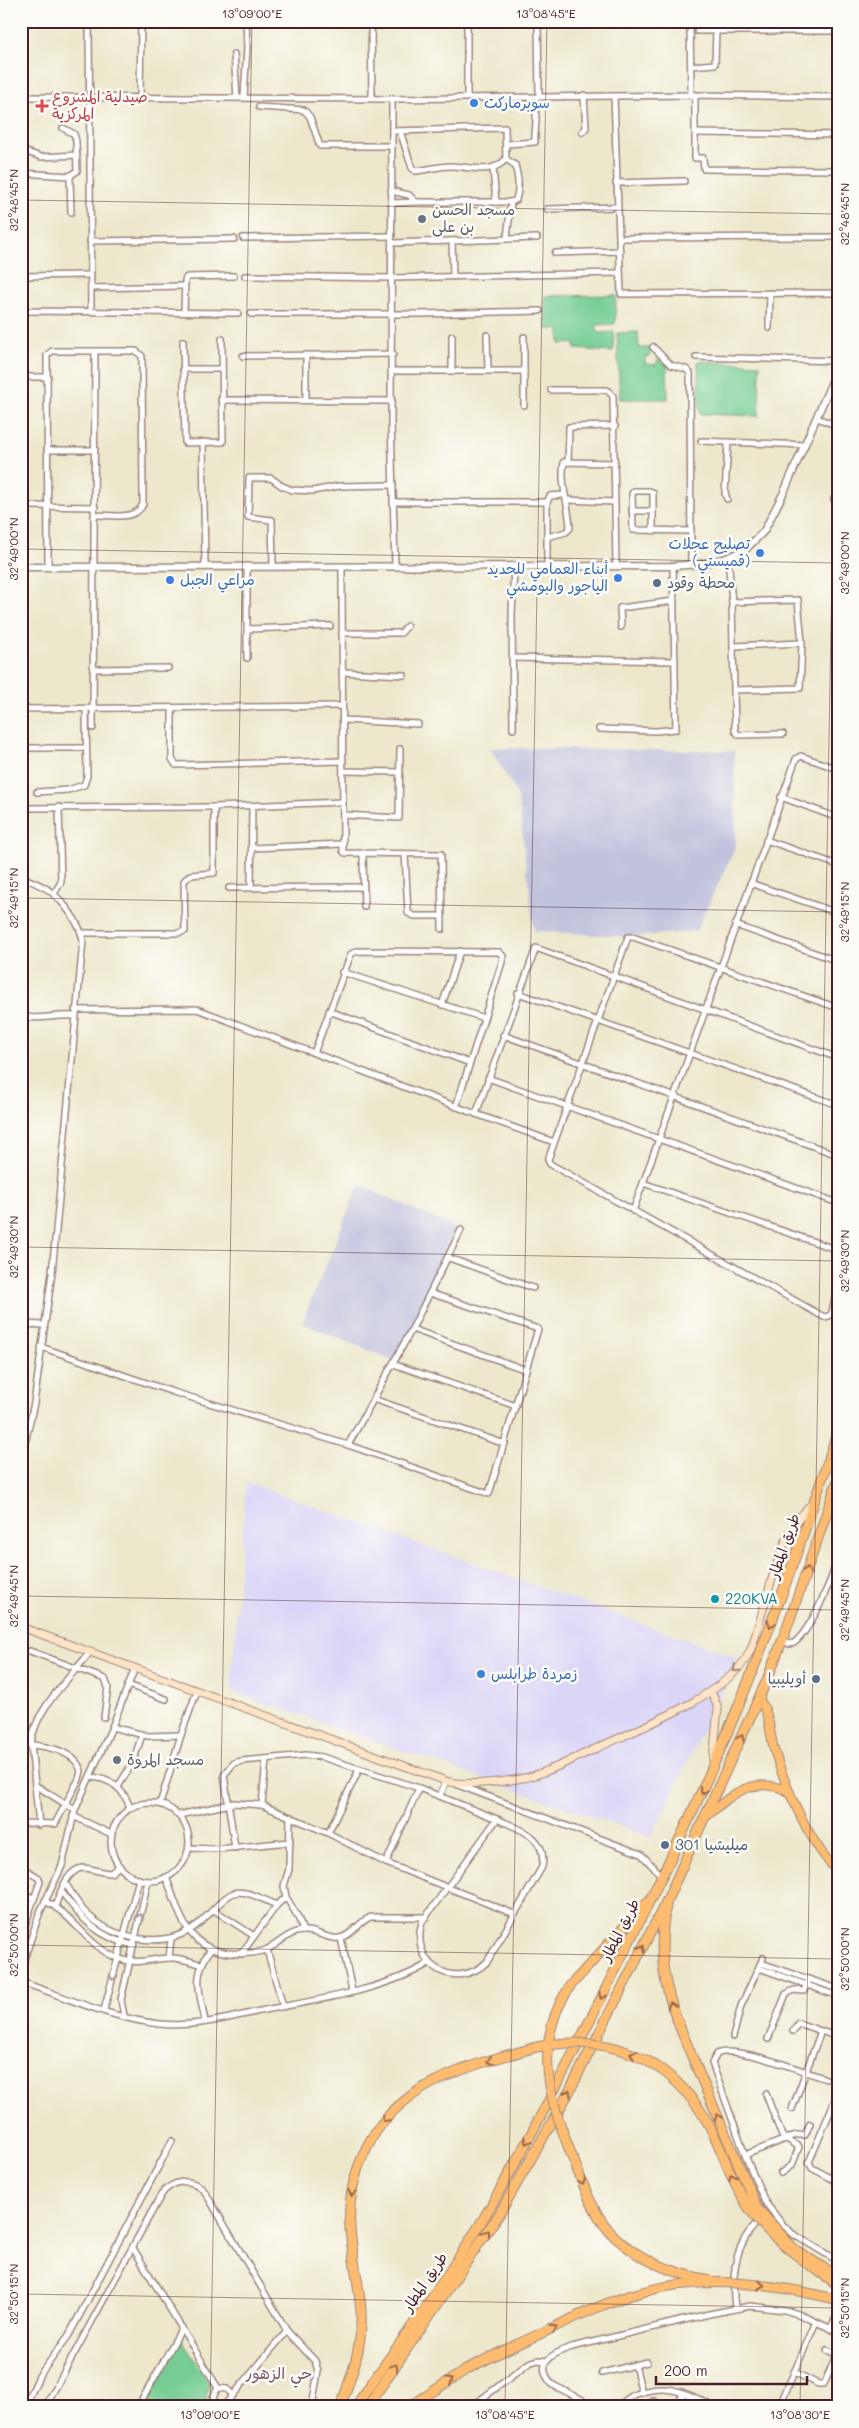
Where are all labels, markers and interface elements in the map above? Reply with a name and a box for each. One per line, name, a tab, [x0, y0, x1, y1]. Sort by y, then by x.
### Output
text: 13°09'00"E	[222, 5, 282, 21]
text: 13°08'45"E	[516, 5, 576, 21]
place label: صيدلية المشروع المركزية	[52, 86, 147, 123]
place label: سوبرماركت	[484, 92, 550, 112]
marker: سوبرماركت	[468, 97, 480, 109]
marker: صيدلية المشروع المركزية	[36, 100, 48, 112]
text: 32°48'45"N	[5, 169, 21, 231]
text: 32°48'45"N	[836, 183, 852, 245]
place label: مسجد الحسن بن على	[432, 199, 515, 237]
marker: مسجد الحسن بن على	[416, 213, 428, 225]
text: 32°49'00"N	[5, 517, 21, 581]
text: 32°49'00"N	[836, 531, 852, 595]
place label: تصليح عجلات (قميستي)	[669, 533, 751, 574]
marker: تصليح عجلات (قميستي)	[754, 547, 766, 559]
place label: أبناء العمامي للحديد الياجور والبومشي	[487, 558, 608, 599]
place label: مراعي الجبل	[180, 569, 255, 593]
marker: أبناء العمامي للحديد الياجور والبومشي	[612, 572, 624, 584]
place label: محطة وقود	[667, 572, 735, 592]
marker: مراعي الجبل	[164, 574, 176, 586]
marker: محطة وقود	[651, 577, 663, 589]
text: 32°49'15"N	[5, 868, 21, 928]
text: 32°49'15"N	[836, 882, 852, 942]
text: 32°49'30"N	[5, 1216, 21, 1278]
text: 32°49'30"N	[836, 1230, 852, 1292]
street label: طريق المطار	[762, 1510, 804, 1582]
text: 32°49'45"N	[5, 1565, 21, 1627]
one-way arrow	[801, 1567, 811, 1575]
text: 32°49'45"N	[836, 1579, 852, 1641]
place label: 220KVA	[725, 1588, 778, 1608]
marker: 220KVA	[709, 1593, 721, 1605]
one-way arrow	[767, 1619, 777, 1628]
place label: زمردة طرابلس	[491, 1663, 577, 1683]
one-way arrow	[733, 1663, 742, 1672]
marker: زمردة طرابلس	[475, 1668, 487, 1680]
place label: أويليبيا	[768, 1668, 806, 1688]
marker: أويليبيا	[810, 1673, 822, 1685]
one-way arrow	[735, 1734, 746, 1743]
place label: مسجد المروة	[127, 1749, 204, 1770]
marker: مسجد المروة	[111, 1754, 123, 1766]
one-way arrow	[699, 1786, 710, 1795]
place label: ميليشيا 301	[675, 1834, 748, 1854]
marker: ميليشيا 301	[659, 1839, 671, 1851]
street label: طريق المطار	[594, 1895, 643, 1965]
text: 32°50'00"N	[5, 1913, 21, 1977]
one-way arrow	[134, 1914, 144, 1922]
text: 32°50'00"N	[836, 1927, 852, 1991]
one-way arrow	[635, 1944, 645, 1953]
one-way arrow	[108, 1973, 119, 1982]
one-way arrow	[598, 1991, 608, 2000]
one-way arrow	[667, 2001, 677, 2009]
one-way arrow	[629, 2050, 638, 2061]
one-way arrow	[486, 2055, 495, 2065]
one-way arrow	[562, 2089, 572, 2098]
one-way arrow	[714, 2113, 725, 2122]
one-way arrow	[381, 2114, 390, 2123]
one-way arrow	[523, 2135, 533, 2144]
one-way arrow	[728, 2173, 738, 2182]
one-way arrow	[576, 2177, 587, 2186]
one-way arrow	[347, 2189, 357, 2198]
one-way arrow	[481, 2229, 490, 2239]
street label: طريق المطار	[396, 2248, 451, 2316]
text: 32°50'15"N	[5, 2264, 21, 2324]
text: 32°50'15"N	[836, 2278, 852, 2338]
one-way arrow	[757, 2280, 765, 2291]
one-way arrow	[549, 2324, 558, 2335]
scale bar	[656, 2353, 808, 2385]
text: 200 m	[664, 2360, 708, 2380]
district label: حي الزهور	[245, 2362, 312, 2388]
one-way arrow	[389, 2363, 398, 2373]
one-way arrow	[444, 2377, 453, 2387]
text: 13°09'00"E	[180, 2406, 240, 2422]
text: 13°08'45"E	[475, 2406, 535, 2422]
text: 13°08'30"E	[770, 2406, 830, 2422]

